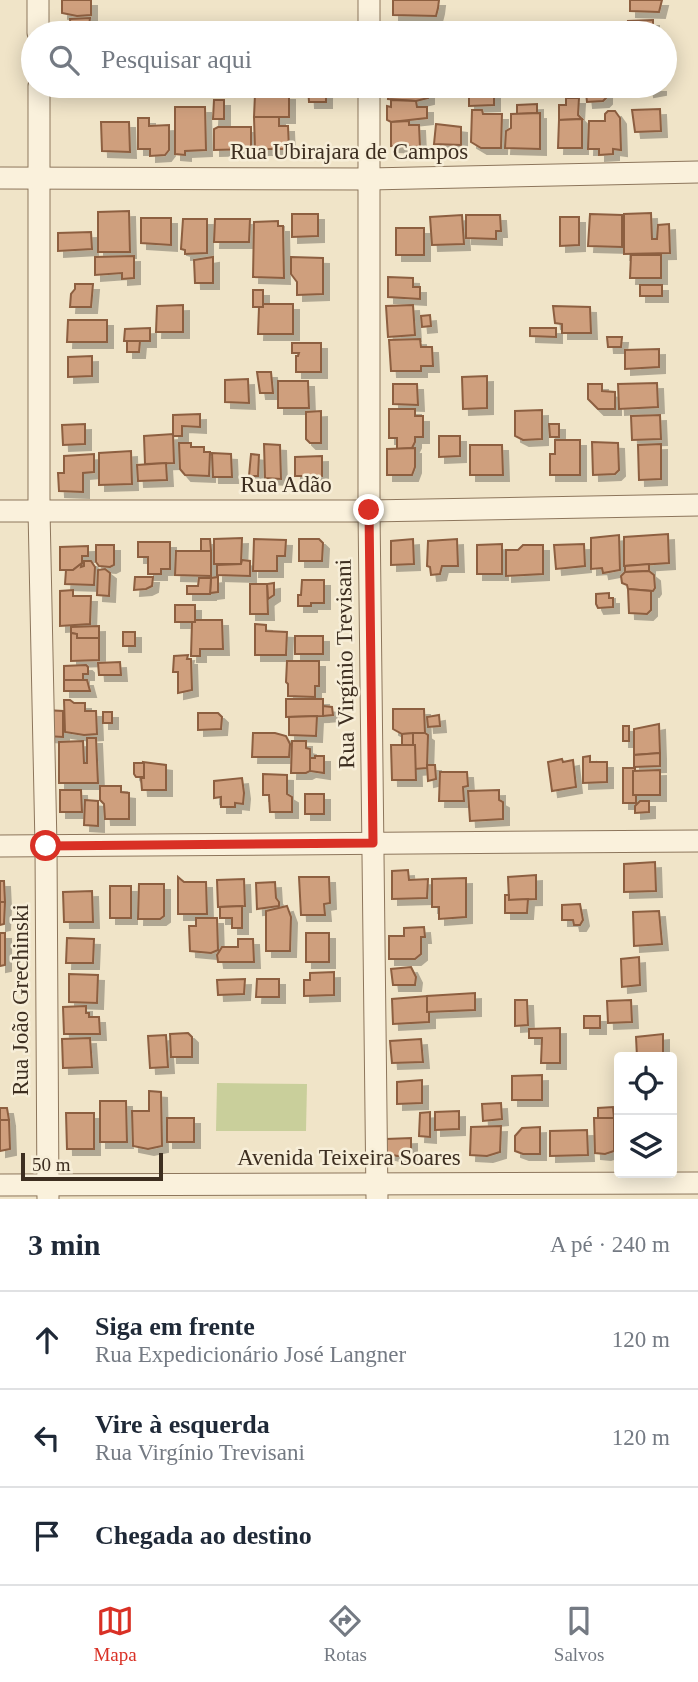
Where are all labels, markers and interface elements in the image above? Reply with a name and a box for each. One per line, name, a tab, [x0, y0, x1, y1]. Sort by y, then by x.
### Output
search box	[21, 21, 677, 98]
icon: search	[45, 41, 83, 79]
text: Pesquisar aqui	[101, 45, 252, 74]
street label: Rua Ubirajara de Campos	[230, 139, 468, 164]
street label: Rua Adão	[240, 472, 332, 497]
route end	[353, 494, 384, 525]
street label: Rua Virgínio Trevisani	[331, 559, 359, 769]
route start	[30, 830, 61, 861]
street label: Rua João Grechinski	[8, 904, 33, 1096]
map controls	[614, 1052, 677, 1178]
button: locate	[614, 1052, 677, 1115]
button: layers	[614, 1115, 677, 1178]
street label: Avenida Teixeira Soares	[237, 1145, 461, 1170]
scale bar	[21, 1150, 163, 1182]
text: 50 m	[32, 1154, 71, 1175]
text: 3 min	[28, 1228, 101, 1261]
text: A pé · 240 m	[550, 1232, 670, 1257]
text: Siga em frente	[95, 1312, 255, 1341]
icon: ahead	[28, 1321, 66, 1359]
text: 120 m	[612, 1327, 670, 1352]
text: Rua Expedicionário José Langner	[95, 1342, 406, 1367]
text: Vire à esquerda	[95, 1410, 270, 1439]
icon: left	[28, 1419, 66, 1457]
text: 120 m	[612, 1425, 670, 1450]
text: Rua Virgínio Trevisani	[95, 1440, 305, 1465]
icon: arrive	[28, 1517, 66, 1555]
text: Chegada ao destino	[95, 1521, 312, 1550]
tab: Mapa	[93, 1602, 137, 1666]
tab: Rotas	[324, 1602, 367, 1666]
tab: Salvos	[554, 1602, 605, 1666]

